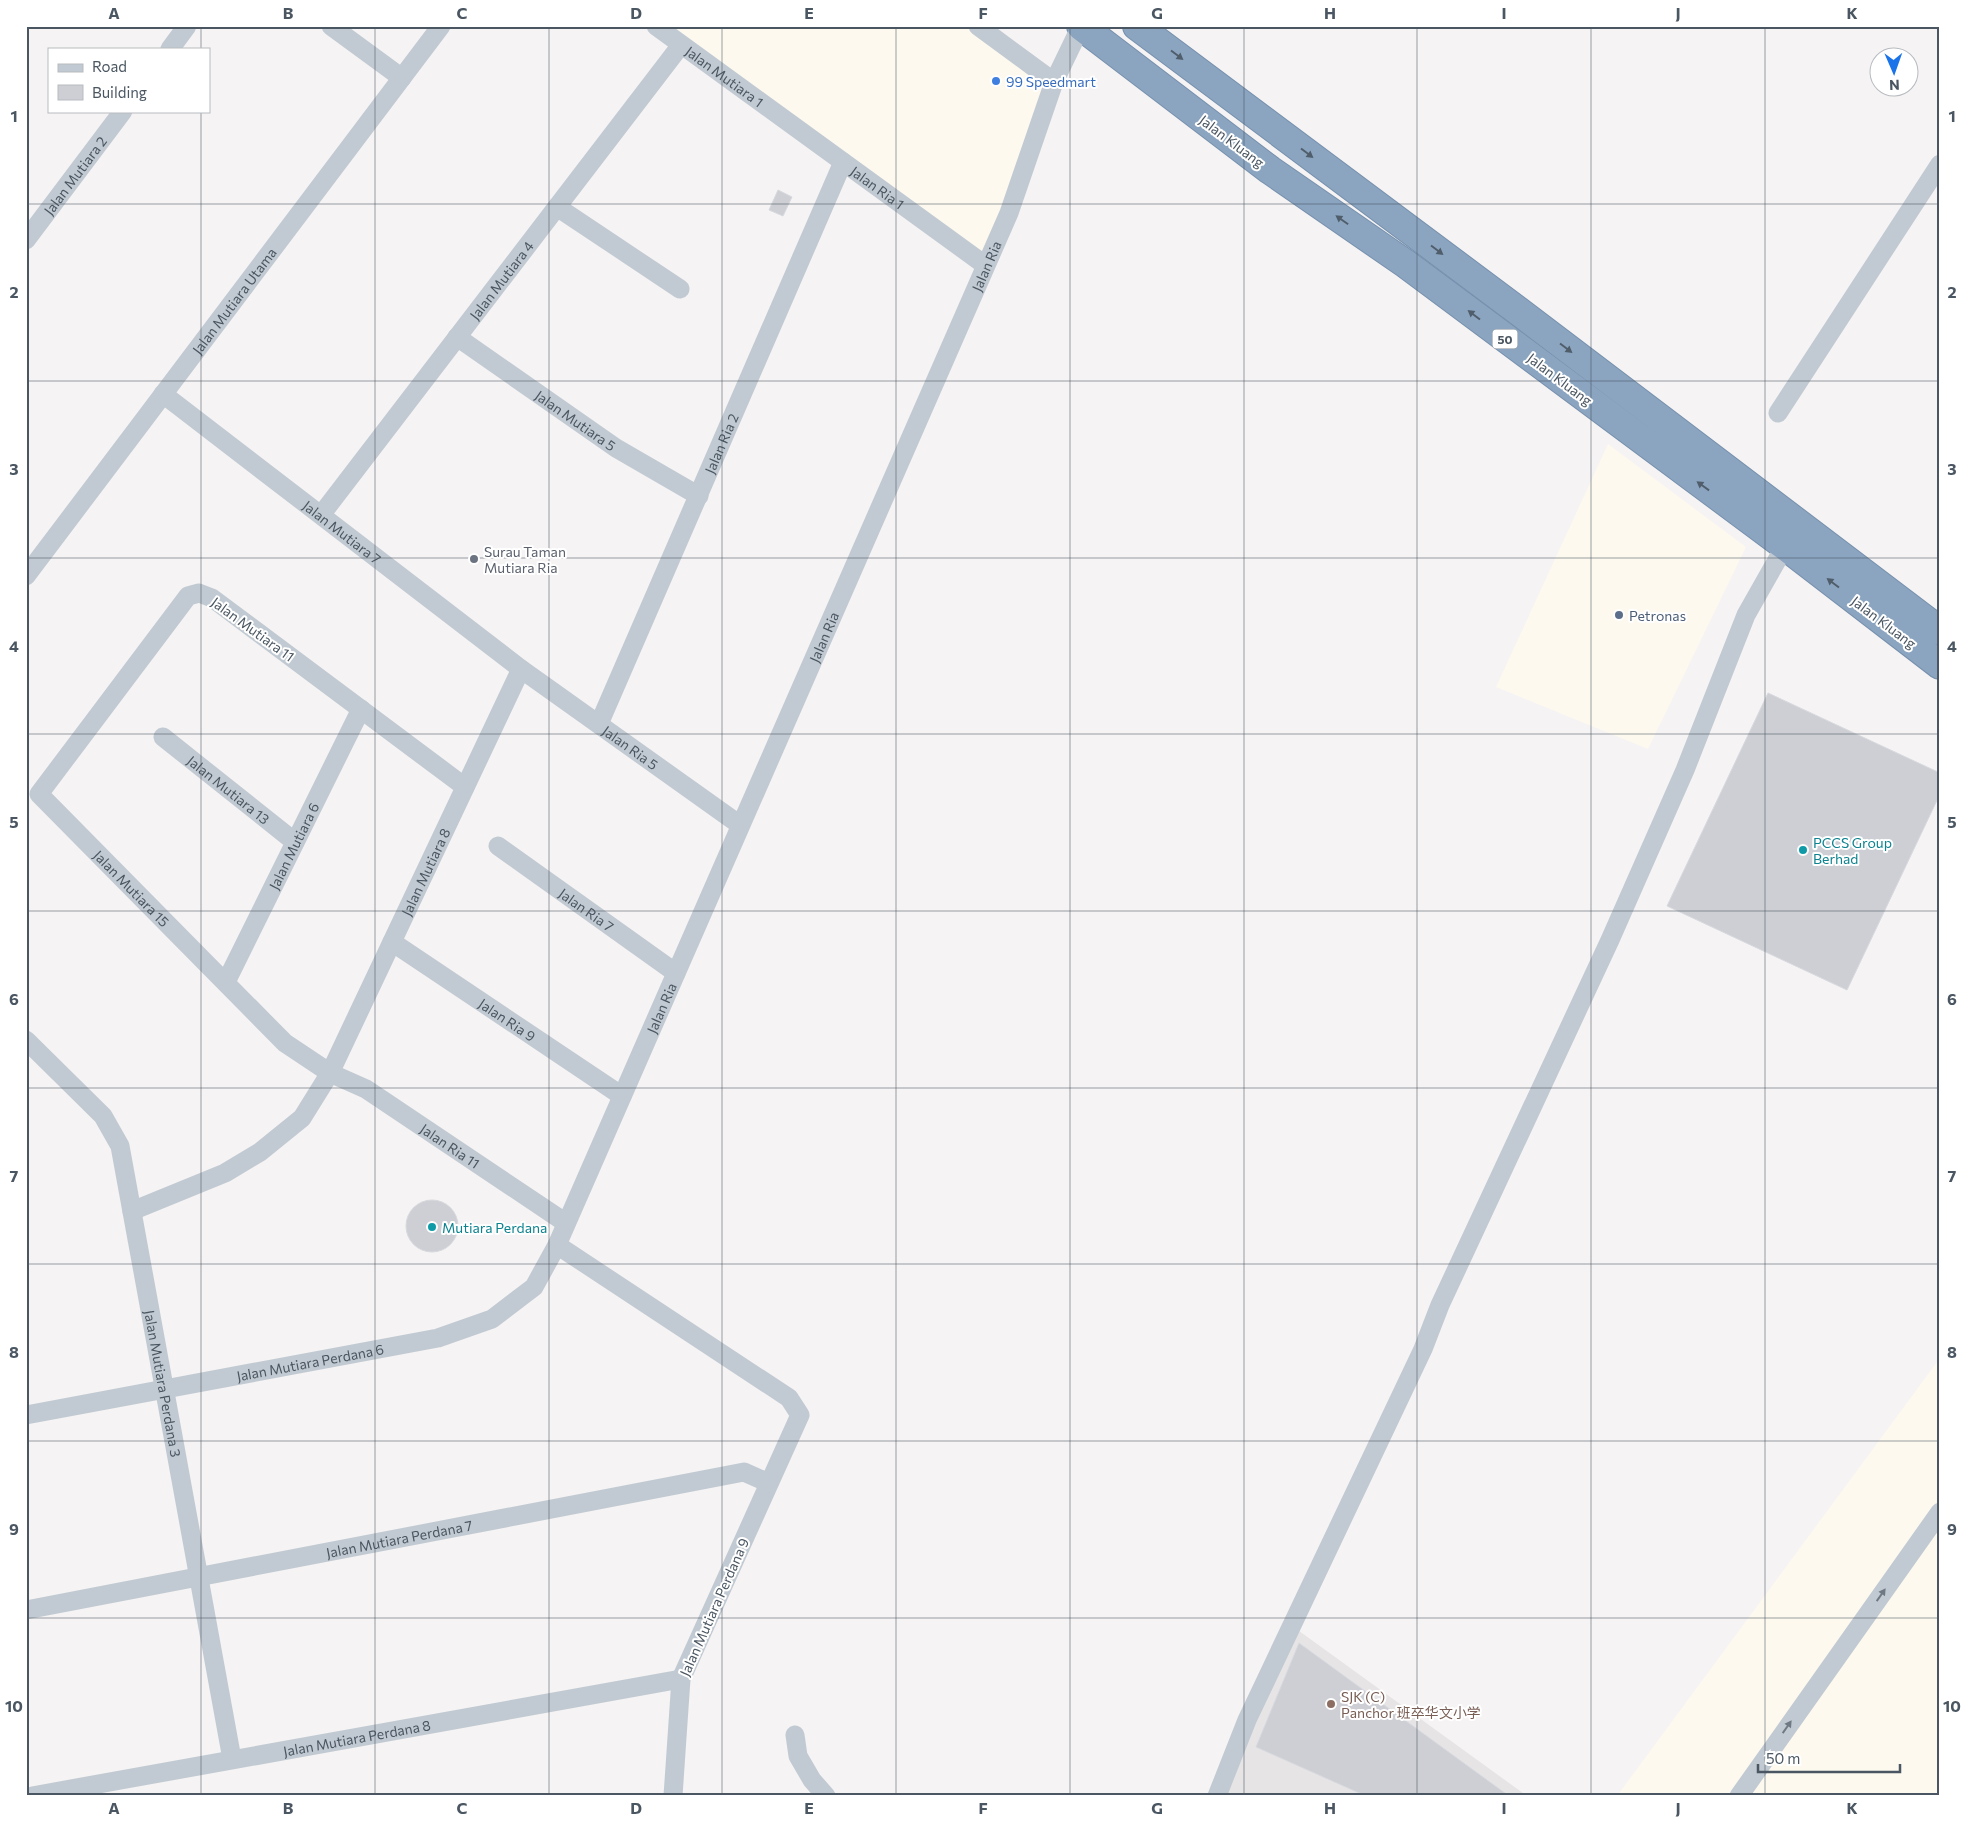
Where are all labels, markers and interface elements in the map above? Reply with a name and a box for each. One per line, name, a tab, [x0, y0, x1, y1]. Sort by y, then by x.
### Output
text: A	[108, 3, 120, 22]
text: B	[283, 3, 294, 22]
text: C	[457, 3, 468, 22]
text: D	[630, 3, 642, 22]
text: E	[804, 3, 814, 22]
text: F	[978, 3, 988, 22]
text: G	[1151, 3, 1163, 22]
text: H	[1324, 3, 1336, 22]
text: I	[1501, 3, 1507, 22]
text: J	[1675, 3, 1681, 22]
text: K	[1846, 3, 1858, 22]
street label: Jalan Mutiara 1	[682, 42, 767, 110]
legend	[48, 48, 210, 112]
north arrow	[1868, 48, 1918, 98]
one-way arrow	[1170, 50, 1183, 60]
text: Road	[92, 57, 127, 75]
place label: 99 Speedmart	[1006, 73, 1096, 90]
marker: 99 Speedmart	[990, 75, 1002, 87]
text: N	[1889, 77, 1900, 94]
text: Building	[92, 83, 147, 101]
text: 1	[10, 106, 18, 125]
text: 1	[1948, 106, 1956, 125]
street label: Jalan Kluang	[1196, 111, 1268, 171]
street label: Jalan Mutiara 2	[40, 132, 110, 218]
one-way arrow	[1300, 147, 1313, 158]
street label: Jalan Ria 1	[848, 162, 908, 212]
one-way arrow	[1336, 215, 1349, 225]
street label: Jalan Mutiara 4	[465, 237, 537, 323]
street label: Jalan Ria	[967, 238, 1004, 294]
street label: Jalan Mutiara Utama	[188, 244, 280, 357]
one-way arrow	[1430, 245, 1444, 255]
text: 2	[9, 282, 19, 301]
text: 2	[1947, 282, 1957, 301]
one-way arrow	[1468, 310, 1481, 321]
road number: 50	[1492, 329, 1518, 348]
one-way arrow	[1560, 343, 1573, 353]
street label: Jalan Kluang	[1524, 349, 1596, 409]
street label: Jalan Mutiara 5	[532, 386, 619, 454]
street label: Jalan Ria 2	[700, 410, 741, 476]
text: 3	[9, 459, 19, 478]
text: 3	[1947, 459, 1957, 478]
one-way arrow	[1696, 481, 1710, 491]
street label: Jalan Mutiara 7	[300, 496, 385, 567]
place label: Surau Taman Mutiara Ria	[484, 543, 566, 576]
marker: Surau Taman Mutiara Ria	[468, 553, 480, 565]
one-way arrow	[1826, 578, 1840, 588]
street label: Jalan Kluang	[1848, 592, 1920, 652]
street label: Jalan Mutiara 11	[208, 593, 298, 665]
place label: Petronas	[1629, 607, 1686, 624]
street label: Jalan Ria	[805, 609, 842, 665]
marker: Petronas	[1613, 609, 1625, 621]
text: 4	[9, 636, 19, 655]
text: 4	[1947, 636, 1957, 655]
street label: Jalan Ria 5	[600, 722, 662, 773]
street label: Jalan Mutiara 13	[184, 751, 273, 827]
street label: Jalan Mutiara 6	[265, 799, 322, 892]
text: 5	[9, 812, 19, 831]
text: 5	[1947, 812, 1957, 831]
street label: Jalan Mutiara 8	[397, 825, 453, 918]
place label: PCCS Group Berhad	[1813, 834, 1892, 867]
marker: PCCS Group Berhad	[1797, 844, 1809, 856]
street label: Jalan Mutiara 15	[90, 846, 173, 930]
street label: Jalan Ria 7	[556, 884, 617, 935]
street label: Jalan Ria	[642, 980, 679, 1036]
text: 6	[9, 989, 19, 1008]
text: 6	[1947, 989, 1957, 1008]
street label: Jalan Ria 9	[476, 994, 539, 1044]
street label: Jalan Ria 11	[417, 1120, 483, 1172]
text: 7	[10, 1166, 19, 1185]
text: 7	[1948, 1166, 1957, 1185]
place label: Mutiara Perdana	[442, 1219, 547, 1236]
marker: Mutiara Perdana	[426, 1221, 438, 1233]
street label: Jalan Mutiara Perdana 3	[142, 1309, 185, 1458]
street label: Jalan Mutiara Perdana 6	[235, 1340, 385, 1384]
text: 8	[9, 1342, 19, 1361]
text: 8	[1947, 1342, 1957, 1361]
street label: Jalan Mutiara Perdana 7	[325, 1516, 474, 1561]
text: 9	[9, 1519, 19, 1538]
text: 9	[1947, 1519, 1957, 1538]
street label: Jalan Mutiara Perdana 9	[676, 1535, 752, 1679]
one-way arrow	[1876, 1588, 1886, 1602]
place label: SJK (C) Panchor 班卒华文小学	[1341, 1688, 1481, 1721]
text: 10	[5, 1696, 23, 1715]
text: 10	[1943, 1696, 1961, 1715]
marker: SJK (C) Panchor 班卒华文小学	[1325, 1698, 1337, 1710]
street label: Jalan Mutiara Perdana 8	[282, 1716, 432, 1759]
one-way arrow	[1782, 1721, 1792, 1734]
scale bar	[1758, 1742, 1901, 1774]
text: 50 m	[1766, 1749, 1800, 1767]
text: A	[108, 1798, 120, 1817]
text: B	[283, 1798, 294, 1817]
text: C	[457, 1798, 468, 1817]
text: D	[630, 1798, 642, 1817]
text: E	[804, 1798, 814, 1817]
text: F	[978, 1798, 988, 1817]
text: G	[1151, 1798, 1163, 1817]
text: H	[1324, 1798, 1336, 1817]
text: I	[1501, 1798, 1507, 1817]
text: J	[1675, 1798, 1681, 1817]
text: K	[1846, 1798, 1858, 1817]

